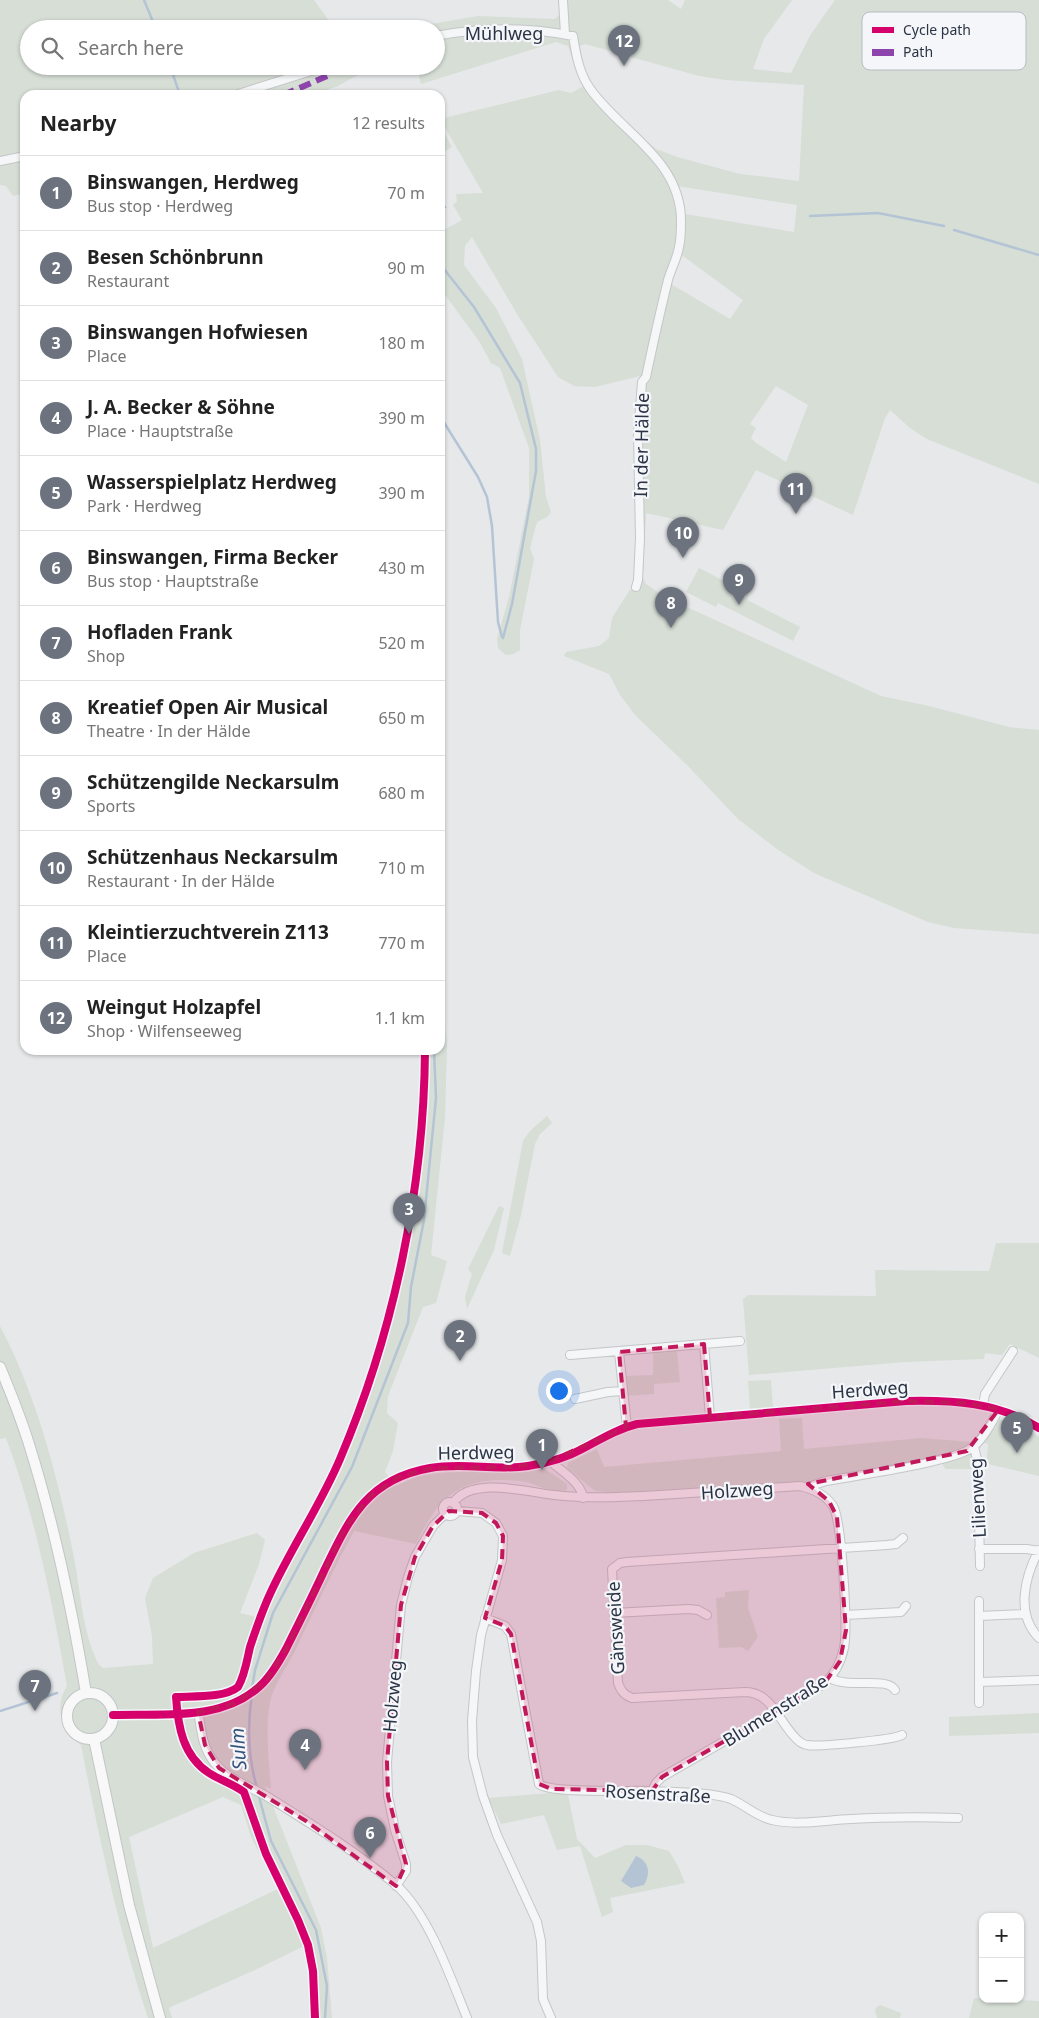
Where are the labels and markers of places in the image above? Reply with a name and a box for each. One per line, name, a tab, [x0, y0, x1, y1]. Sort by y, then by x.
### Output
pin: 12	[608, 25, 640, 66]
pin: 11	[780, 473, 812, 514]
pin: 10	[667, 517, 699, 558]
pin: 9	[723, 564, 755, 605]
pin: 8	[655, 587, 687, 628]
pin: 3	[393, 1193, 425, 1234]
pin: 2	[444, 1320, 476, 1361]
pin: 5	[1001, 1412, 1033, 1453]
pin: 1	[526, 1429, 558, 1470]
pin: 7	[19, 1670, 51, 1711]
pin: 4	[289, 1729, 321, 1770]
pin: 6	[354, 1817, 386, 1858]

